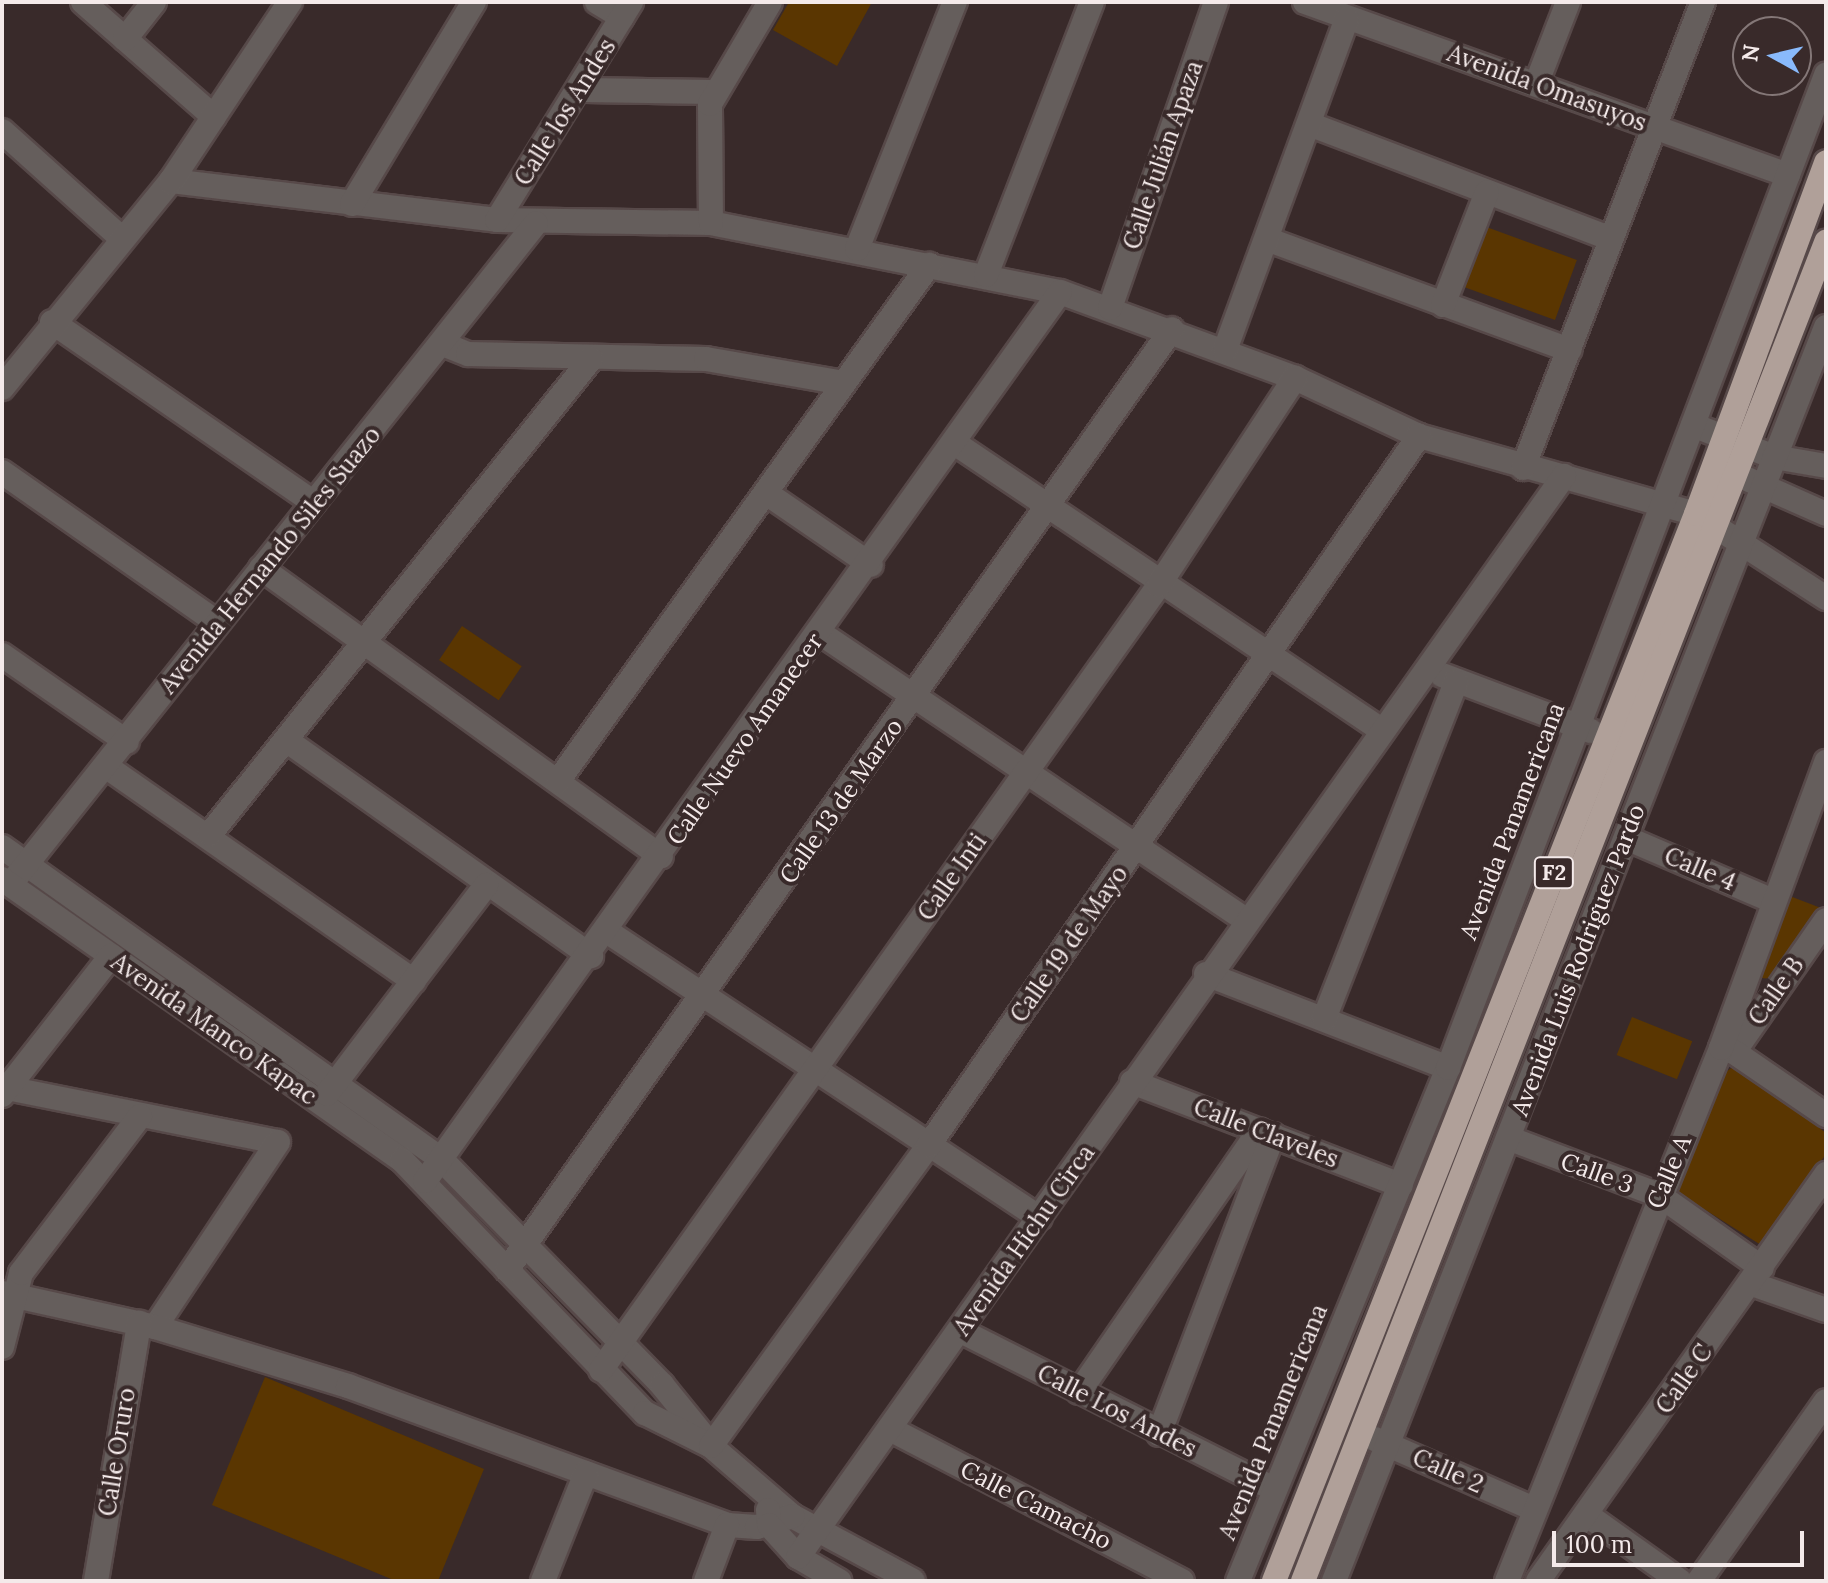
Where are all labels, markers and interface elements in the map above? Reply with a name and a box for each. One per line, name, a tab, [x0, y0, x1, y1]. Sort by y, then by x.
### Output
north arrow	[1732, 16, 1812, 96]
street label: Calle los Andes	[508, 33, 622, 191]
street label: Avenida Omasuyos	[1444, 39, 1650, 137]
text: N	[1735, 43, 1765, 63]
street label: Calle Julián Apaza	[1117, 57, 1209, 253]
street label: Avenida Hernando Siles Suazo	[153, 421, 387, 699]
street label: Calle Nuevo Amanecer	[661, 628, 829, 850]
street label: Avenida Panamericana	[1454, 699, 1570, 943]
street label: Calle 13 de Marzo	[773, 713, 909, 889]
street label: Avenida Luis Rodriguez Pardo	[1505, 800, 1651, 1120]
street label: Calle Inti	[912, 828, 992, 926]
street label: Calle 4	[1660, 841, 1740, 897]
road number: F2	[1532, 855, 1576, 891]
street label: Calle 19 de Mayo	[1004, 860, 1134, 1028]
street label: Avenida Manco Kapac	[106, 947, 322, 1111]
street label: Calle B	[1742, 951, 1810, 1031]
street label: Calle Claveles	[1190, 1092, 1342, 1174]
street label: Calle A	[1641, 1131, 1697, 1213]
street label: Avenida Hichu Circa	[947, 1139, 1101, 1341]
street label: Calle 3	[1557, 1147, 1637, 1199]
street label: Avenida Panamericana	[1213, 1300, 1333, 1544]
street label: Calle C	[1650, 1339, 1718, 1419]
street label: Calle Los Andes	[1033, 1358, 1201, 1464]
street label: Calle Oruro	[93, 1386, 141, 1518]
street label: Calle 2	[1408, 1443, 1488, 1499]
street label: Calle Camacho	[956, 1455, 1116, 1555]
scale bar	[1556, 1515, 1808, 1565]
text: 100 m	[1566, 1529, 1632, 1560]

